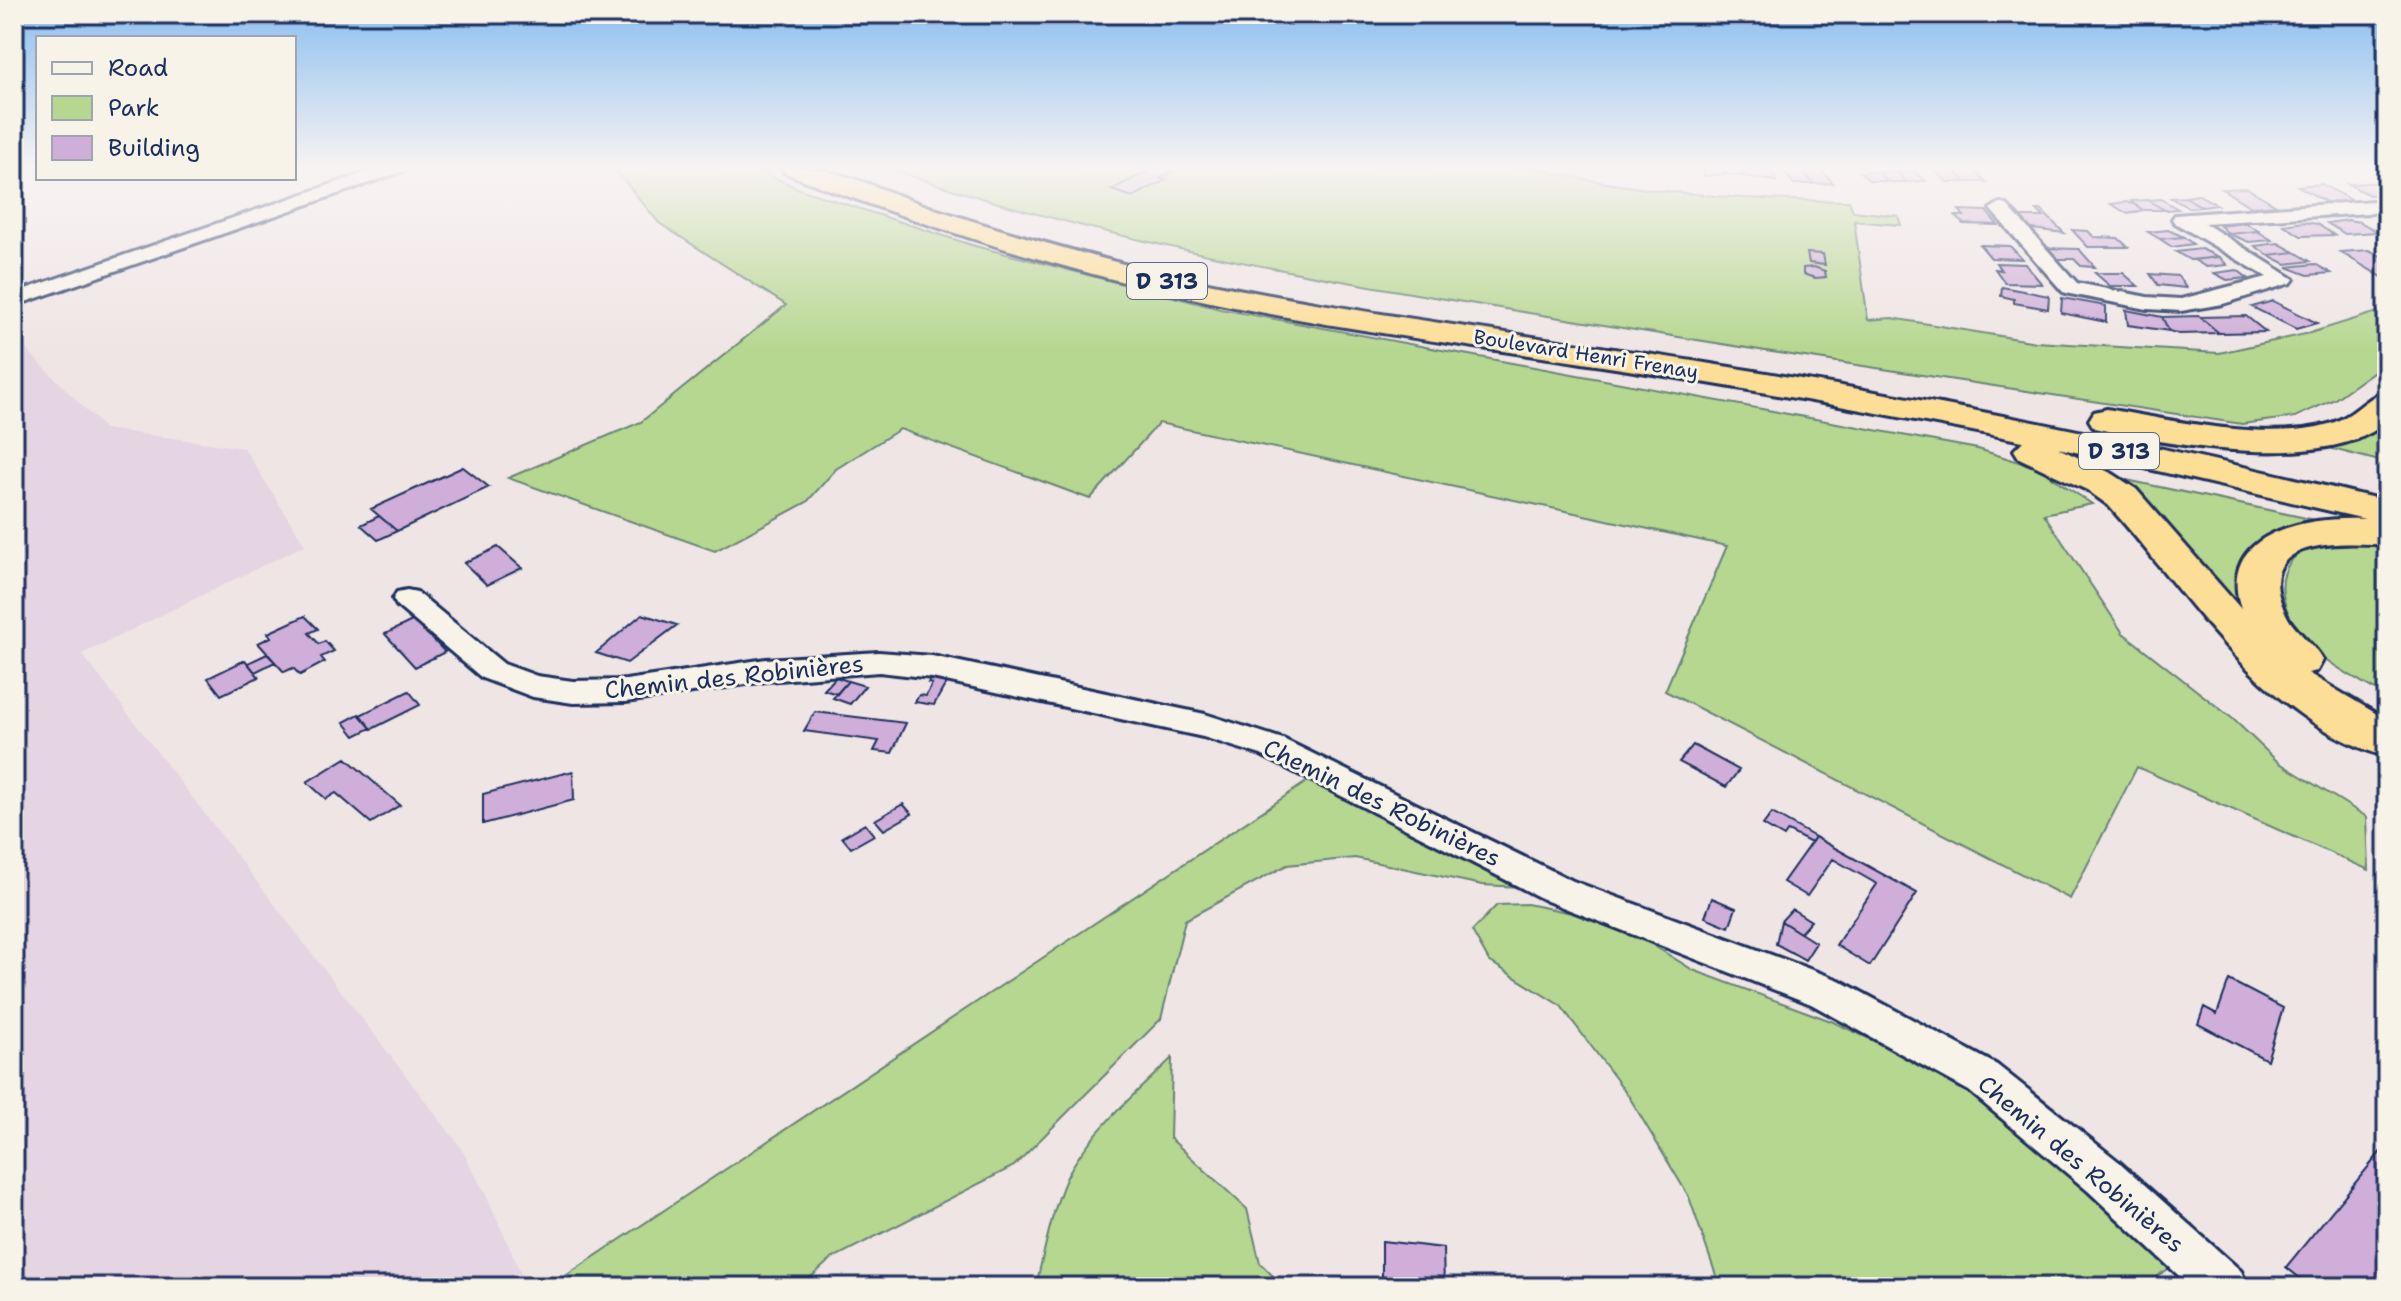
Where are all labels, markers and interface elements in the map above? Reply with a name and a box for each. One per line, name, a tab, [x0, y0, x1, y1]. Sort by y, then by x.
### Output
legend	[36, 36, 296, 180]
text: Road	[108, 52, 168, 84]
text: Park	[108, 92, 160, 124]
text: Building	[108, 132, 200, 164]
road number: D 313	[1127, 263, 1207, 299]
street label: Boulevard Henri Frenay	[1472, 323, 1700, 385]
road number: D 313	[2079, 433, 2159, 469]
street label: Chemin des Robinières	[603, 647, 865, 707]
street label: Chemin des Robinières	[1258, 732, 1506, 874]
street label: Chemin des Robinières	[1971, 1068, 2191, 1260]

